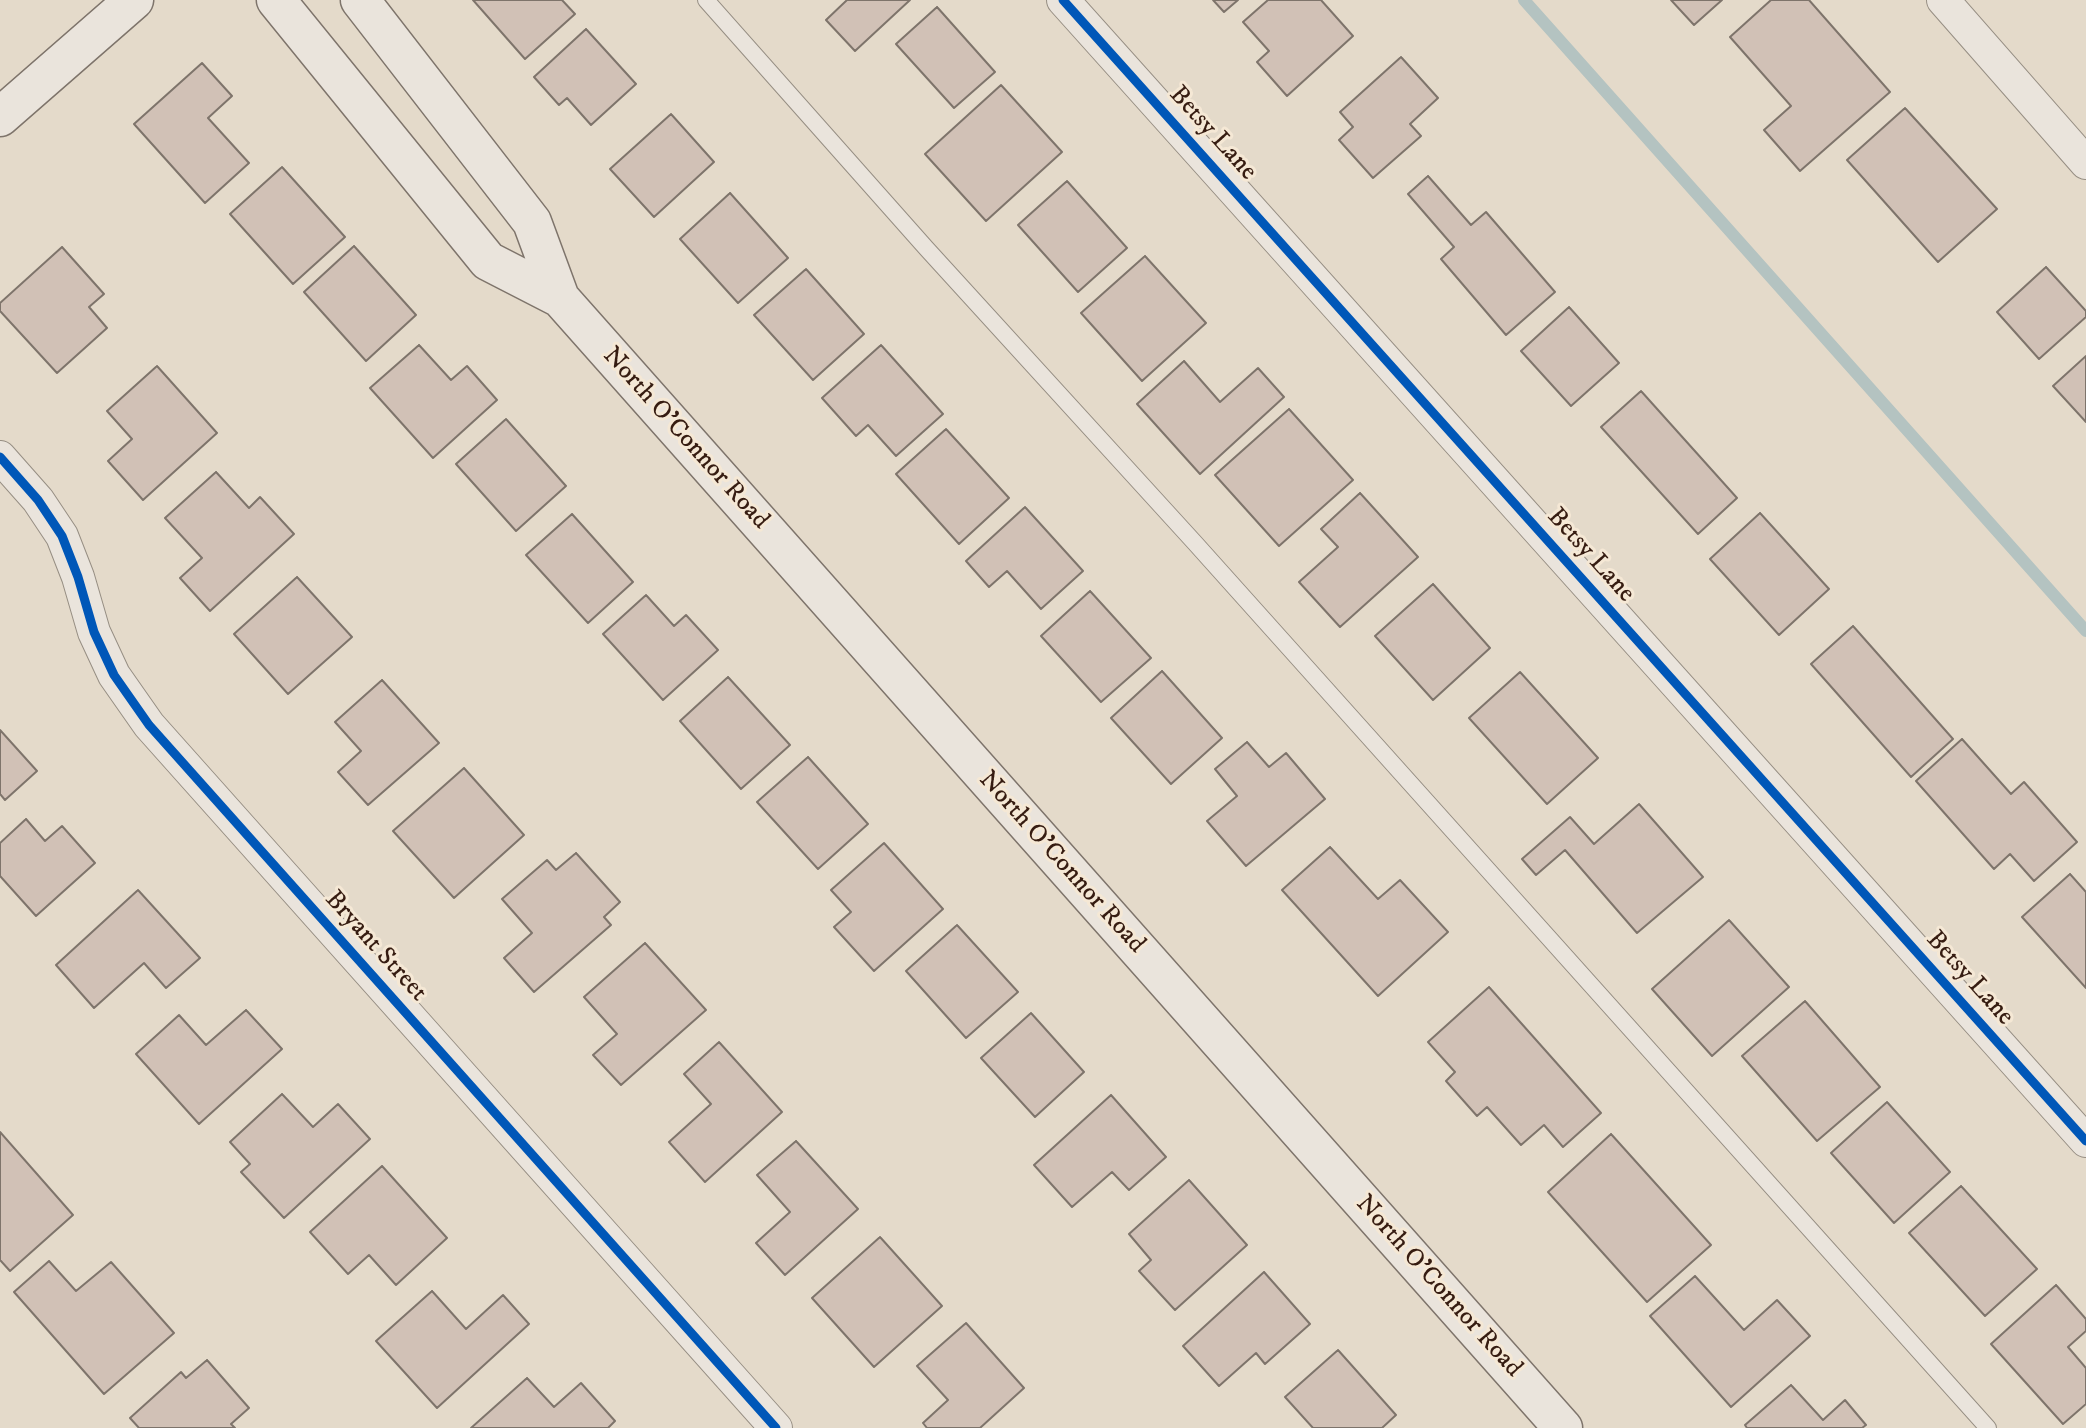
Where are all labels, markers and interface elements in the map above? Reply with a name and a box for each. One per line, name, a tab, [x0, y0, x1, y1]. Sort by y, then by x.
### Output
street label: Betsy Lane	[1162, 80, 1262, 188]
street label: North O'Connor Road	[595, 342, 775, 536]
street label: Betsy Lane	[1540, 502, 1640, 610]
street label: North O'Connor Road	[971, 766, 1151, 960]
street label: Bryant Street	[317, 885, 433, 1009]
street label: Betsy Lane	[1919, 925, 2019, 1033]
street label: North O'Connor Road	[1348, 1190, 1528, 1384]

